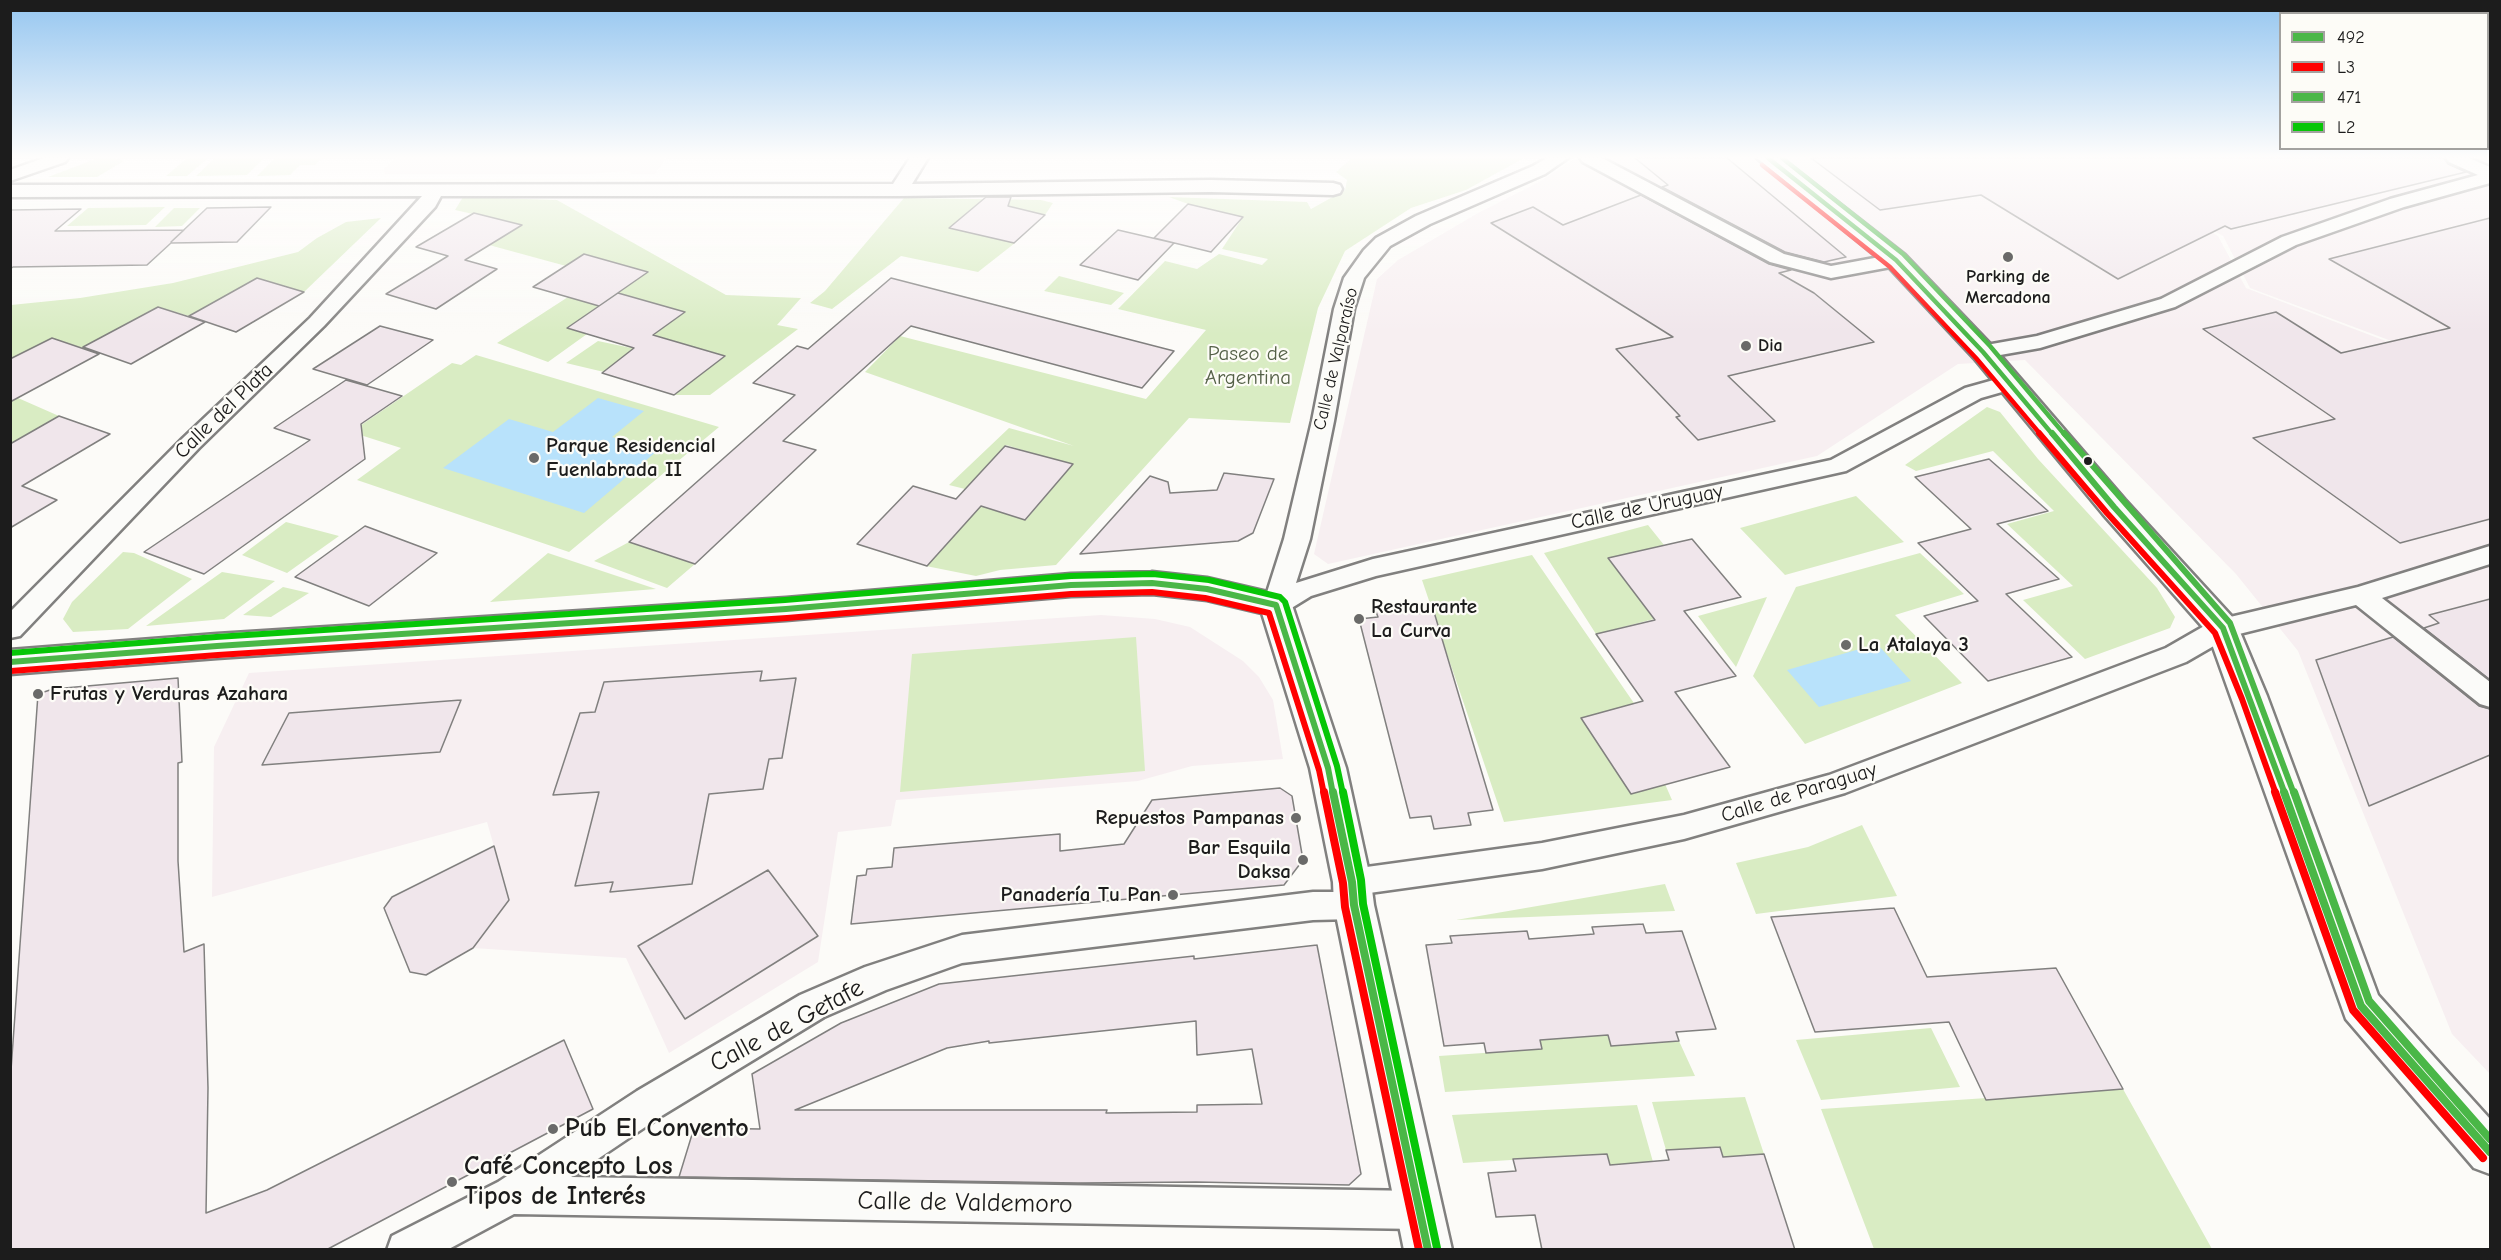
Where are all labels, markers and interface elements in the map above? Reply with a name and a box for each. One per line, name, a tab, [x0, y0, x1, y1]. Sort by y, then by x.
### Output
legend	[2279, 12, 2489, 150]
text: 492	[2337, 27, 2365, 48]
text: L3	[2337, 57, 2355, 78]
text: 471	[2337, 87, 2361, 108]
text: L2	[2337, 117, 2355, 138]
marker: Parking de Mercadona	[2001, 250, 2015, 264]
place label: Parking de Mercadona	[1965, 266, 2051, 308]
street label: Calle de Valparaíso	[1309, 286, 1363, 432]
place label: Dia	[1758, 335, 1783, 357]
marker: Dia	[1739, 339, 1753, 353]
park label: Paseo de Argentina	[1205, 341, 1291, 391]
street label: Calle del Plata	[170, 358, 278, 464]
place label: Parque Residencial Fuenlabrada II	[546, 433, 716, 483]
marker: Parque Residencial Fuenlabrada II	[527, 451, 541, 465]
unlabelled marker	[2082, 455, 2094, 467]
street label: Calle de Uruguay	[1569, 479, 1725, 535]
place label: Restaurante La Curva	[1371, 594, 1477, 644]
marker: Restaurante La Curva	[1352, 612, 1366, 626]
place label: La Atalaya 3	[1858, 632, 1969, 658]
marker: La Atalaya 3	[1839, 638, 1853, 652]
place label: Frutas y Verduras Azahara	[50, 681, 288, 707]
marker: Frutas y Verduras Azahara	[31, 687, 45, 701]
street label: Calle de Paraguay	[1718, 757, 1880, 829]
place label: Repuestos Pampanas	[1095, 805, 1284, 831]
marker: Repuestos Pampanas	[1289, 811, 1303, 825]
place label: Bar Esquila Daksa	[1188, 835, 1291, 885]
marker: Bar Esquila Daksa	[1296, 853, 1310, 867]
place label: Panadería Tu Pan	[1001, 882, 1161, 908]
marker: Panadería Tu Pan	[1166, 888, 1180, 902]
street label: Calle de Getafe	[705, 972, 869, 1080]
place label: Pub El Convento	[565, 1113, 749, 1145]
marker: Pub El Convento	[546, 1122, 560, 1136]
place label: Café Concepto Los Tipos de Interés	[464, 1151, 672, 1212]
marker: Café Concepto Los Tipos de Interés	[445, 1175, 459, 1189]
street label: Calle de Valdemoro	[857, 1186, 1073, 1220]

